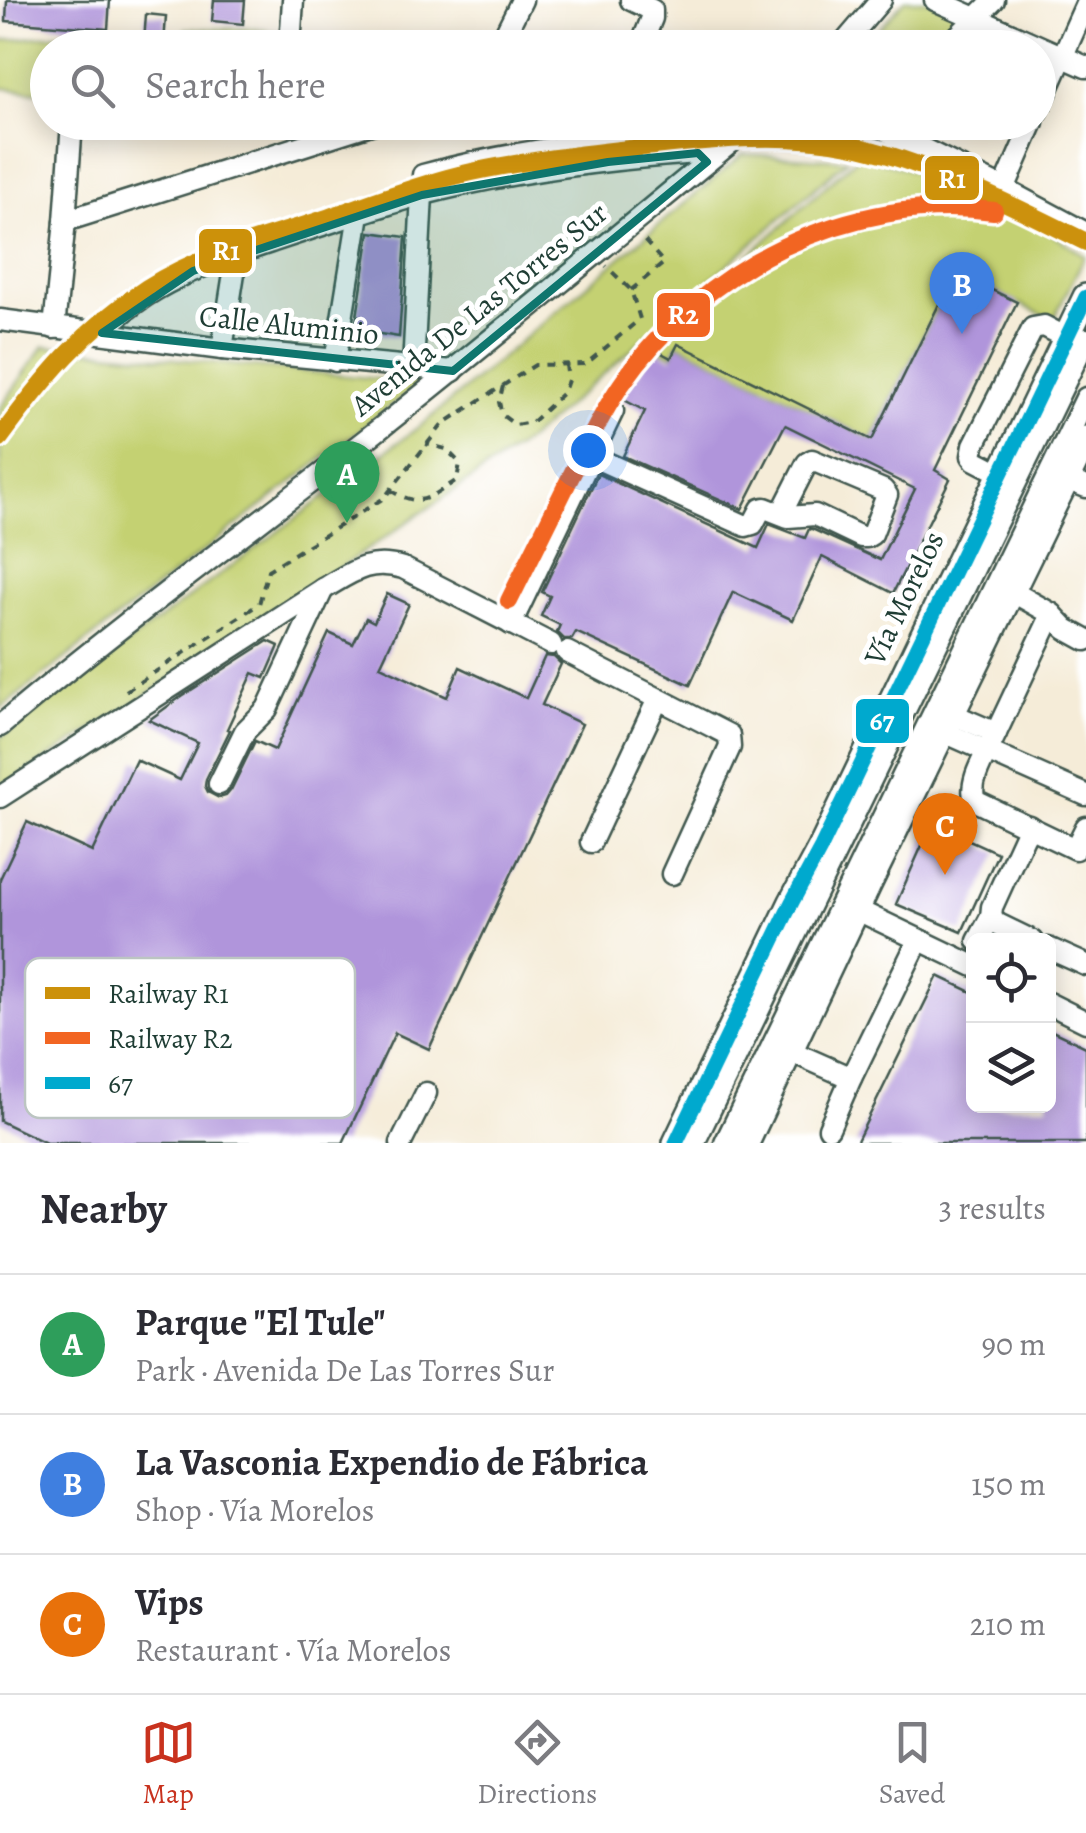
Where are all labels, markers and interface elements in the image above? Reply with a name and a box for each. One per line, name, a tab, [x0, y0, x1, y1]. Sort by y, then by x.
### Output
search box	[30, 30, 1056, 140]
icon: search	[65, 58, 120, 113]
text: Search here	[145, 59, 326, 111]
line badge: R1	[923, 154, 981, 202]
text: R1	[938, 160, 966, 198]
street label: Avenida De Las Torres Sur	[342, 193, 616, 426]
line badge: R1	[197, 227, 254, 275]
text: R1	[212, 232, 240, 270]
pin: B	[930, 252, 994, 334]
line badge: R2	[655, 291, 712, 339]
street label: Calle Aluminio	[197, 296, 381, 354]
text: R2	[667, 296, 699, 334]
your location	[563, 425, 614, 476]
pin: A	[314, 440, 380, 523]
street label: Vía Morelos	[854, 524, 954, 672]
line badge: 67	[854, 697, 911, 745]
text: 67	[869, 702, 895, 740]
pin: C	[912, 792, 978, 875]
map controls	[966, 933, 1056, 1113]
button: locate	[966, 933, 1056, 1023]
legend	[25, 958, 355, 1118]
text: Railway R1	[108, 975, 229, 1013]
text: Railway R2	[108, 1020, 233, 1058]
button: layers	[966, 1023, 1056, 1113]
text: 67	[108, 1065, 133, 1103]
text: Nearby	[40, 1180, 167, 1237]
text: 3 results	[939, 1186, 1046, 1230]
text: Parque "El Tule"	[135, 1296, 385, 1348]
text: A	[62, 1322, 83, 1366]
text: 90 m	[981, 1322, 1046, 1366]
text: Park · Avenida De Las Torres Sur	[135, 1348, 554, 1392]
text: La Vasconia Expendio de Fábrica	[135, 1436, 648, 1488]
text: B	[62, 1462, 83, 1506]
text: 150 m	[971, 1462, 1046, 1506]
text: Shop · Vía Morelos	[135, 1488, 374, 1532]
text: Vips	[135, 1576, 204, 1628]
text: C	[63, 1602, 82, 1646]
text: 210 m	[970, 1602, 1046, 1646]
text: Restaurant · Vía Morelos	[135, 1628, 451, 1672]
tab: Map	[141, 1715, 196, 1813]
tab: Directions	[477, 1715, 597, 1813]
tab: Saved	[879, 1715, 945, 1813]

